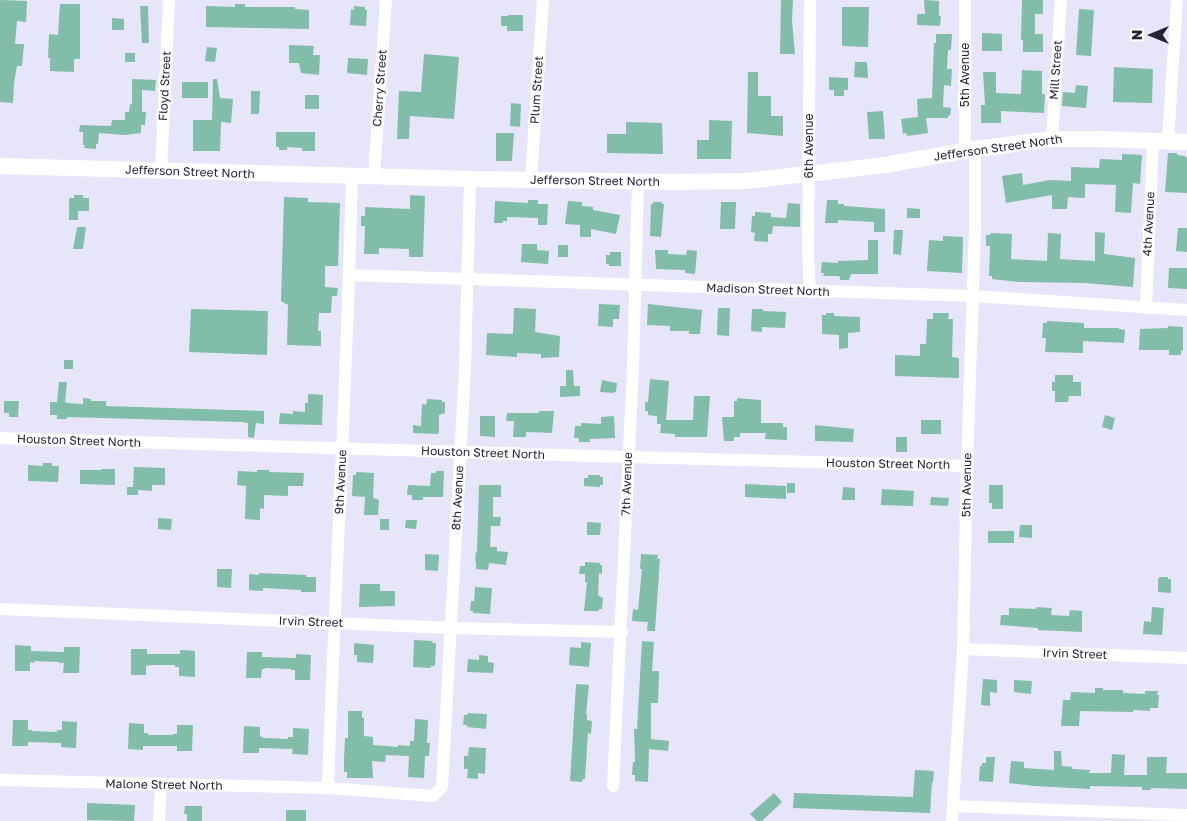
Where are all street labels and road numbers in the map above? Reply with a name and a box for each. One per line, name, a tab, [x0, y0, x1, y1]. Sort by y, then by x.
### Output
street label: Mill Street	[1047, 40, 1065, 100]
street label: 5th Avenue	[958, 43, 972, 107]
street label: Cherry Street	[370, 49, 390, 127]
street label: Floyd Street	[156, 51, 174, 121]
street label: Plum Street	[527, 56, 547, 124]
street label: 6th Avenue	[802, 114, 816, 178]
street label: Jefferson Street North	[933, 132, 1063, 164]
street label: Jefferson Street North	[125, 163, 255, 181]
street label: Jefferson Street North	[530, 173, 660, 189]
street label: 4th Avenue	[1140, 191, 1158, 257]
street label: Madison Street North	[706, 281, 830, 299]
street label: Houston Street North	[17, 432, 141, 450]
street label: Houston Street North	[421, 444, 545, 462]
street label: 9th Avenue	[332, 449, 350, 515]
street label: 7th Avenue	[619, 452, 635, 516]
street label: 5th Avenue	[959, 453, 975, 517]
street label: Houston Street North	[826, 456, 950, 472]
street label: 8th Avenue	[449, 465, 467, 531]
street label: Irvin Street	[278, 614, 344, 630]
street label: Irvin Street	[1042, 646, 1108, 662]
street label: Malone Street North	[105, 777, 223, 793]

